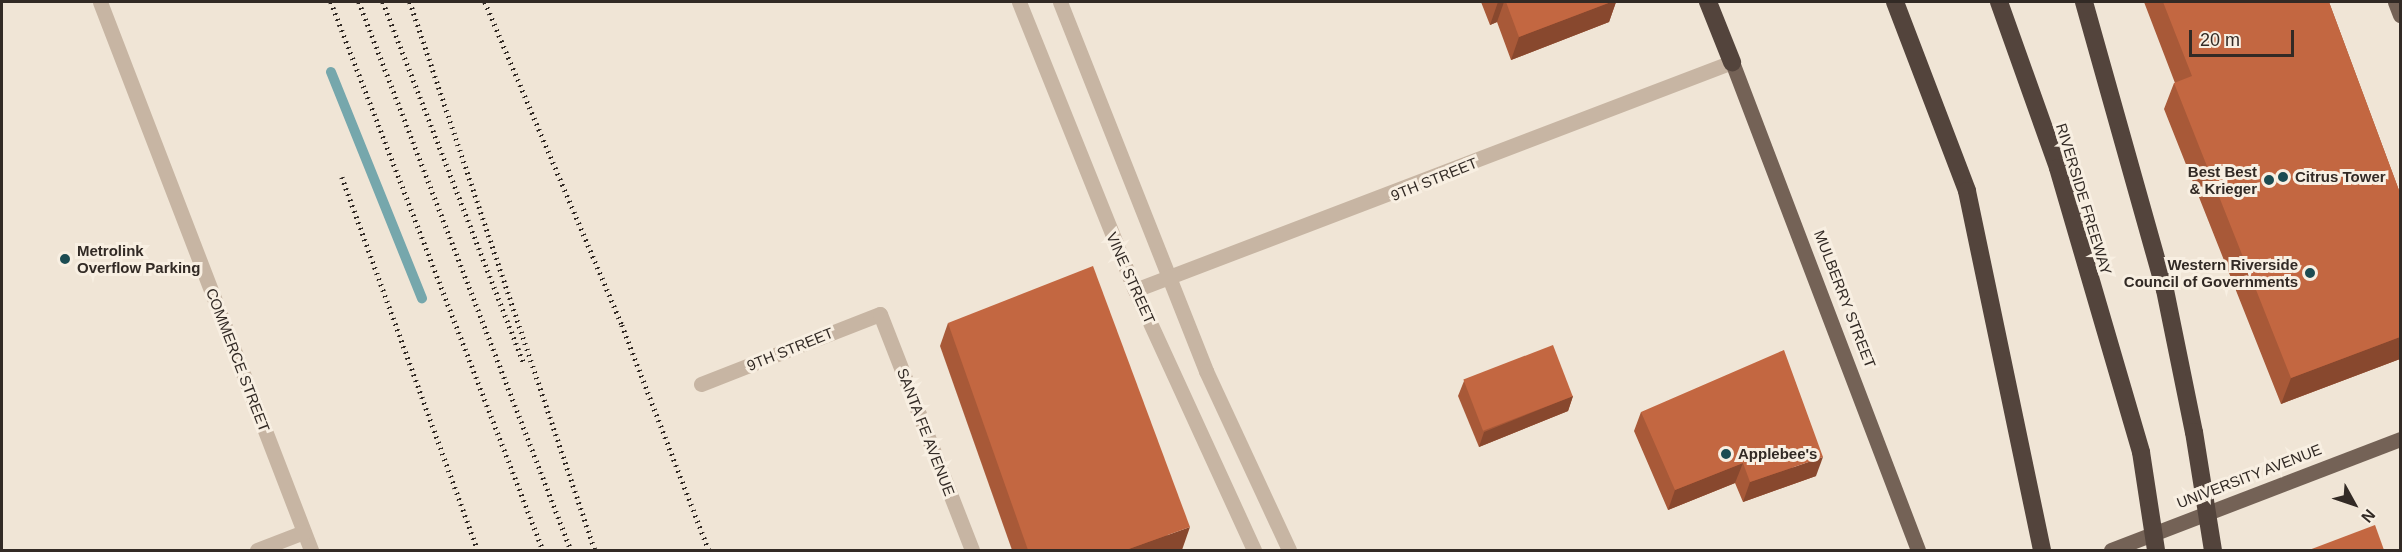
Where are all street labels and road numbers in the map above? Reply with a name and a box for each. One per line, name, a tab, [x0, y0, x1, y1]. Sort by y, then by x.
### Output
street label: RIVERSIDE FREEWAY	[2052, 121, 2116, 277]
street label: 9TH STREET	[1388, 153, 1480, 205]
street label: MULBERRY STREET	[1810, 227, 1880, 371]
street label: VINE STREET	[1103, 229, 1159, 327]
street label: COMMERCE STREET	[202, 286, 274, 434]
street label: 9TH STREET	[744, 323, 836, 375]
street label: SANTA FE AVENUE	[893, 365, 959, 499]
street label: UNIVERSITY AVENUE	[2174, 440, 2324, 512]

